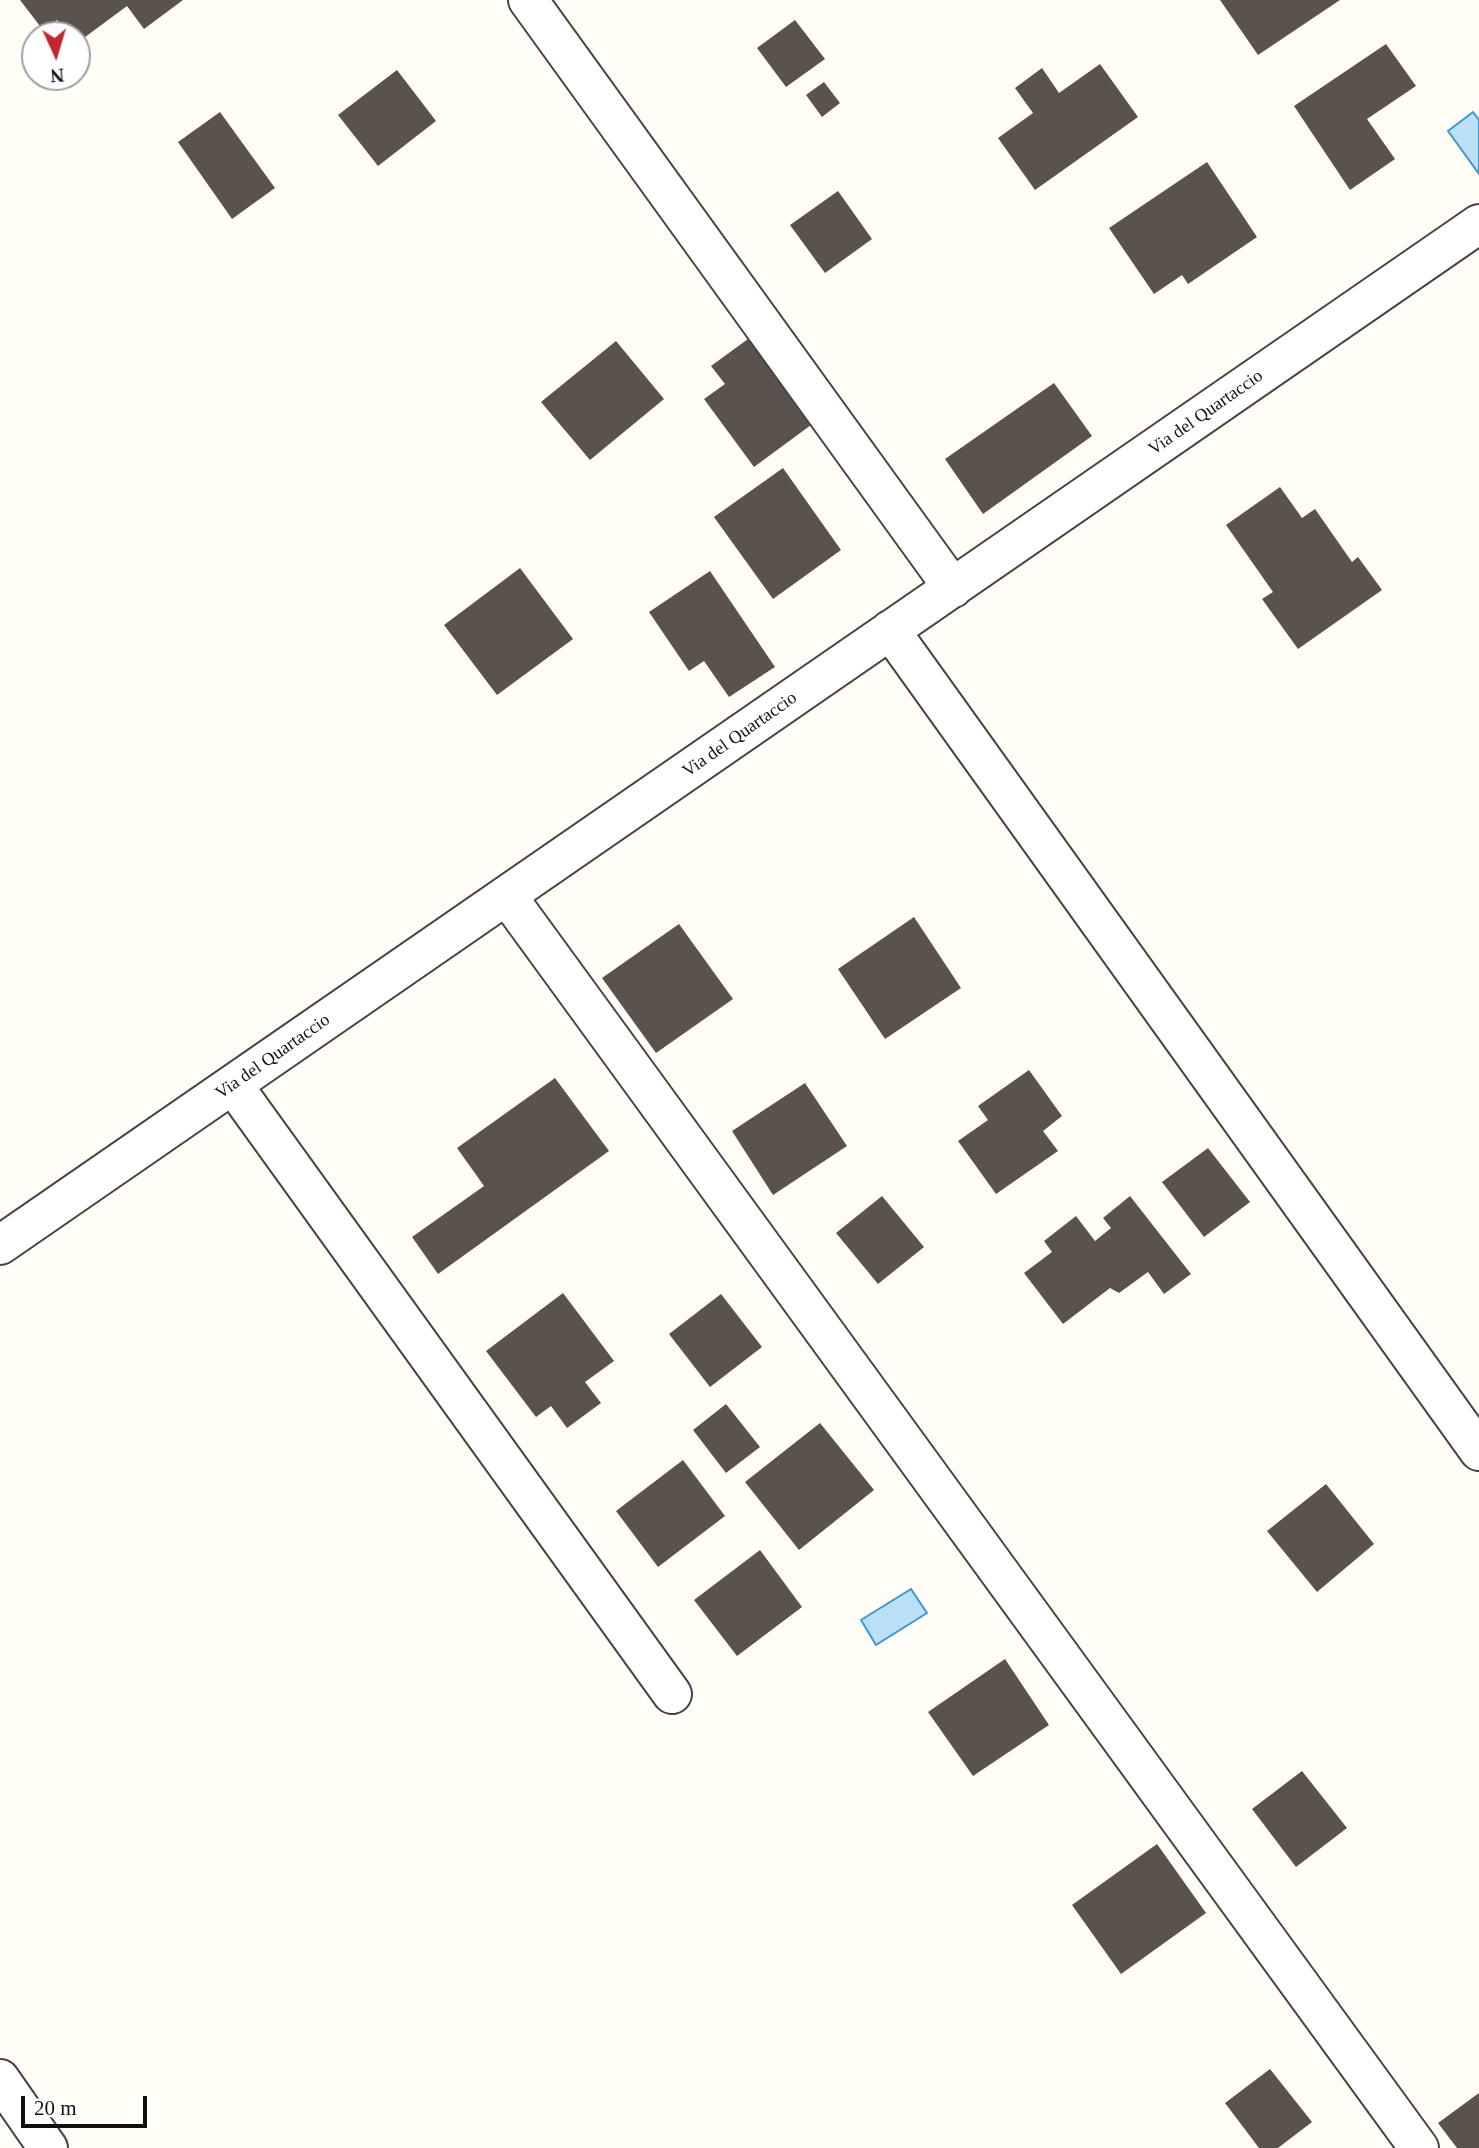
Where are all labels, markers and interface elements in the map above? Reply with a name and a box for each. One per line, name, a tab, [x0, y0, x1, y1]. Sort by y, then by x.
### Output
north arrow	[21, 21, 91, 91]
text: N	[50, 64, 65, 86]
street label: Via del Quartaccio	[1145, 365, 1267, 461]
street label: Via del Quartaccio	[679, 687, 801, 783]
street label: Via del Quartaccio	[212, 1009, 334, 1105]
scale bar	[24, 2082, 150, 2126]
text: 20 m	[34, 2096, 77, 2120]

